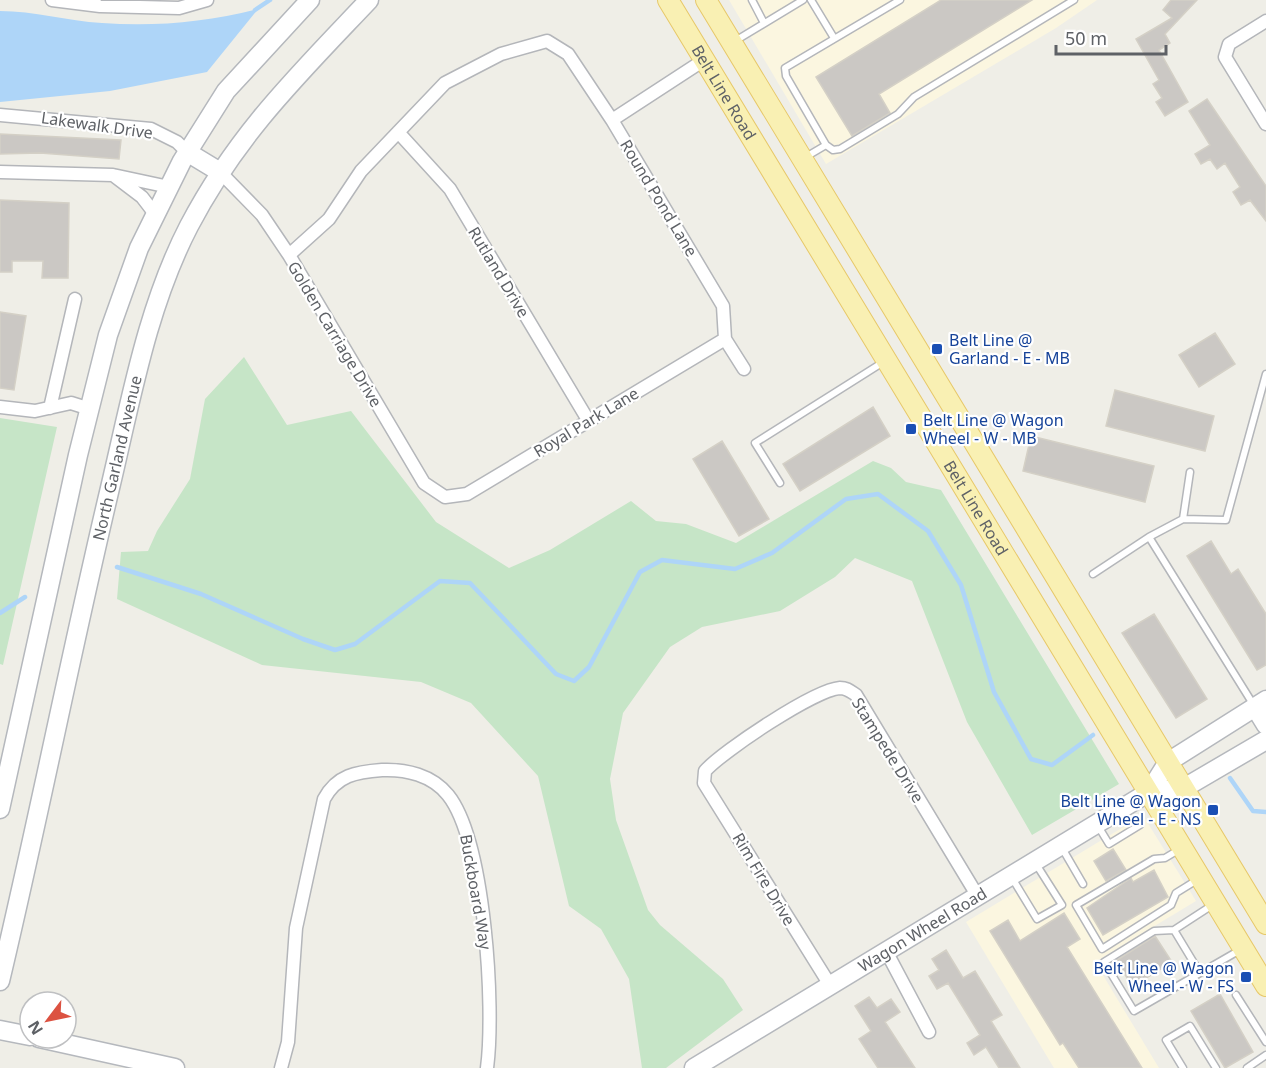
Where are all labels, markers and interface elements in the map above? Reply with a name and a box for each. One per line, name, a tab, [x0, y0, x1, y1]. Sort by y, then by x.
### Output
scale bar	[1056, 18, 1166, 56]
text: 50 m	[1065, 26, 1107, 50]
street label: Belt Line Road	[687, 41, 761, 144]
street label: Lakewalk Drive	[40, 106, 154, 144]
street label: Round Pond Lane	[615, 135, 703, 261]
street label: Rutland Drive	[463, 223, 535, 321]
street label: Golden Carriage Drive	[283, 257, 387, 411]
place label: Belt Line @ Garland - E - MB	[949, 329, 1070, 369]
marker: Belt Line @ Garland - E - MB	[930, 342, 944, 356]
street label: North Garland Avenue	[87, 373, 147, 543]
street label: Royal Park Lane	[529, 382, 643, 462]
place label: Belt Line @ Wagon Wheel - W - MB	[923, 409, 1064, 449]
marker: Belt Line @ Wagon Wheel - W - MB	[904, 422, 918, 436]
street label: Belt Line Road	[939, 456, 1013, 560]
street label: Stampede Drive	[847, 693, 929, 807]
place label: Belt Line @ Wagon Wheel - E - NS	[1060, 790, 1201, 830]
marker: Belt Line @ Wagon Wheel - E - NS	[1206, 803, 1220, 817]
street label: Rim Fire Drive	[728, 828, 800, 930]
street label: Buckboard Way	[455, 832, 497, 952]
street label: Wagon Wheel Road	[854, 882, 991, 977]
place label: Belt Line @ Wagon Wheel - W - FS	[1093, 957, 1234, 997]
marker: Belt Line @ Wagon Wheel - W - FS	[1239, 970, 1253, 984]
north arrow	[18, 990, 78, 1050]
text: N	[23, 1017, 48, 1039]

